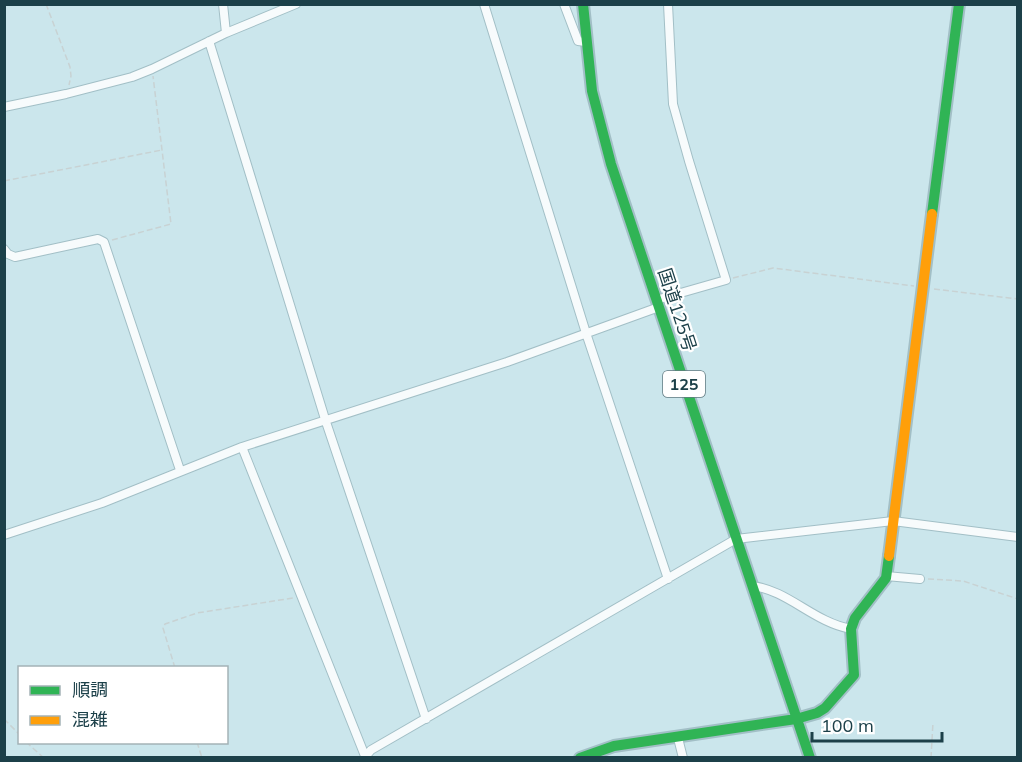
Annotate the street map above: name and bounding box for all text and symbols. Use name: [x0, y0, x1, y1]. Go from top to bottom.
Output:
street label: 国道125号: [653, 265, 702, 354]
road number: 125: [663, 371, 705, 397]
legend: [18, 666, 228, 744]
text: 順調: [72, 678, 108, 701]
scale bar: [812, 705, 942, 743]
text: 混雑: [72, 708, 108, 731]
text: 100 m: [821, 714, 874, 737]

